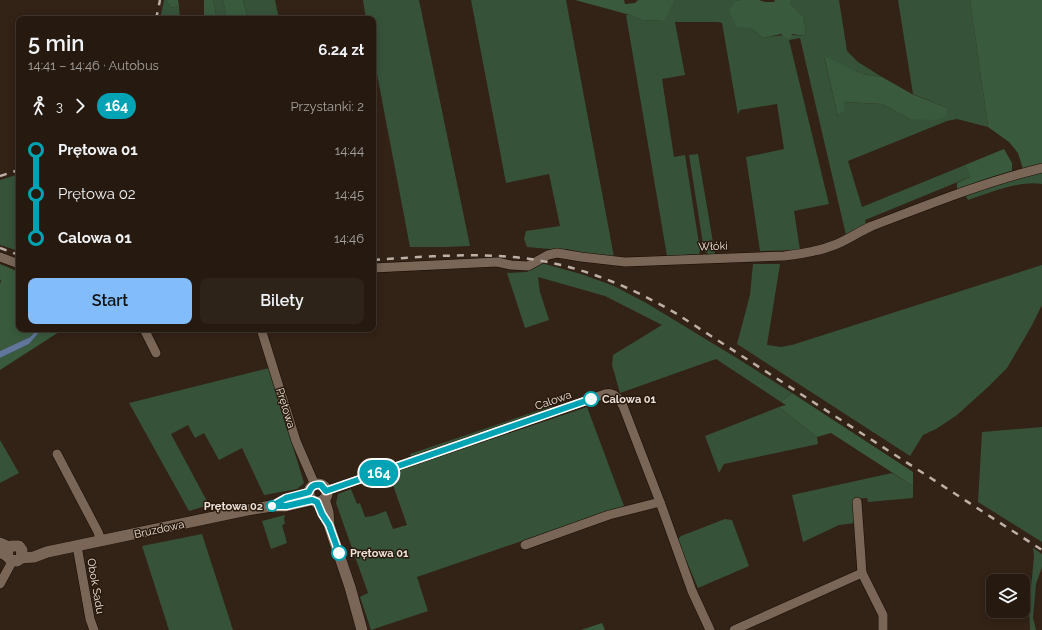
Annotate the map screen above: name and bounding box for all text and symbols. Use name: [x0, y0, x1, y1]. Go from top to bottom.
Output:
text: 5 min: [28, 30, 84, 56]
text: 6.24 zł: [318, 41, 364, 59]
text: 14:41 – 14:46 · Autobus: [28, 58, 159, 73]
icon: walk: [28, 95, 50, 117]
icon: forward: [69, 95, 91, 117]
text: 164: [105, 98, 128, 114]
text: 3: [56, 99, 63, 114]
text: Przystanki: 2: [291, 99, 364, 114]
text: Prętowa 01: [58, 141, 138, 159]
text: 14:44: [335, 143, 364, 158]
text: Prętowa 02: [58, 185, 136, 203]
text: 14:45: [335, 187, 364, 202]
text: Calowa 01: [58, 229, 132, 247]
text: 14:46: [334, 231, 364, 246]
street label: Włóki: [698, 239, 728, 254]
button: Start: [28, 278, 192, 324]
button: Bilety: [200, 278, 364, 324]
street label: Prętowa: [273, 386, 298, 430]
street label: Calowa: [533, 388, 573, 413]
marker: Calowa 01: [583, 391, 599, 407]
place label: Calowa 01: [602, 393, 657, 406]
line badge: 164: [356, 460, 402, 486]
text: 164: [367, 465, 391, 481]
place label: Prętowa 02: [204, 500, 263, 513]
marker: Prętowa 02: [266, 500, 278, 512]
street label: Bruzdowa: [133, 518, 185, 541]
marker: Prętowa 01: [331, 545, 347, 561]
place label: Prętowa 01: [350, 547, 409, 560]
street label: Obok Sadu: [84, 557, 107, 615]
map controls: [986, 574, 1030, 618]
button: layers: [986, 574, 1030, 618]

